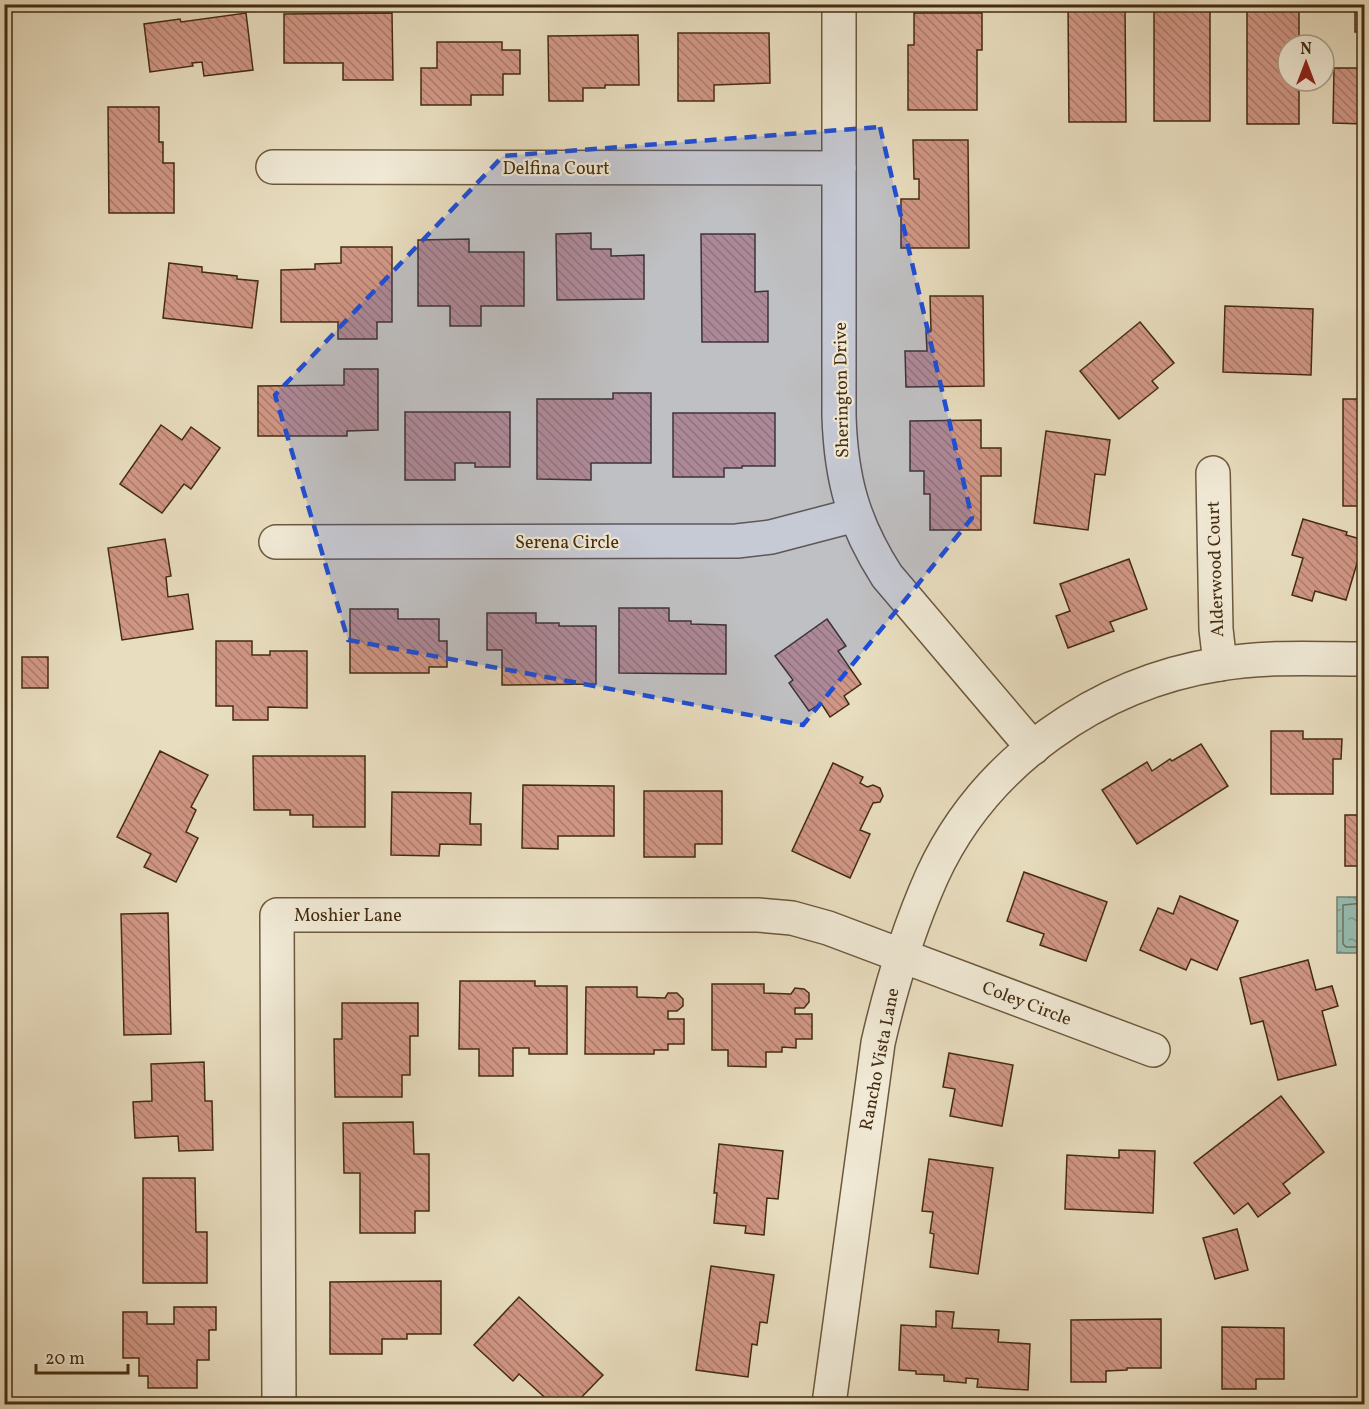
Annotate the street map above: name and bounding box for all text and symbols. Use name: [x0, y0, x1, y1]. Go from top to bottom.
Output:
north arrow: [1276, 33, 1336, 93]
text: N: [1300, 39, 1312, 61]
street label: Delfina Court: [503, 157, 610, 182]
street label: Sherington Drive: [829, 322, 856, 458]
street label: Alderwood Court: [1202, 500, 1231, 637]
street label: Serena Circle: [515, 531, 619, 556]
street label: Moshier Lane: [294, 904, 402, 929]
street label: Coley Circle: [978, 976, 1075, 1033]
street label: Rancho Vista Lane: [854, 986, 907, 1133]
scale bar: [36, 1337, 128, 1375]
text: 20 m: [45, 1347, 85, 1372]

